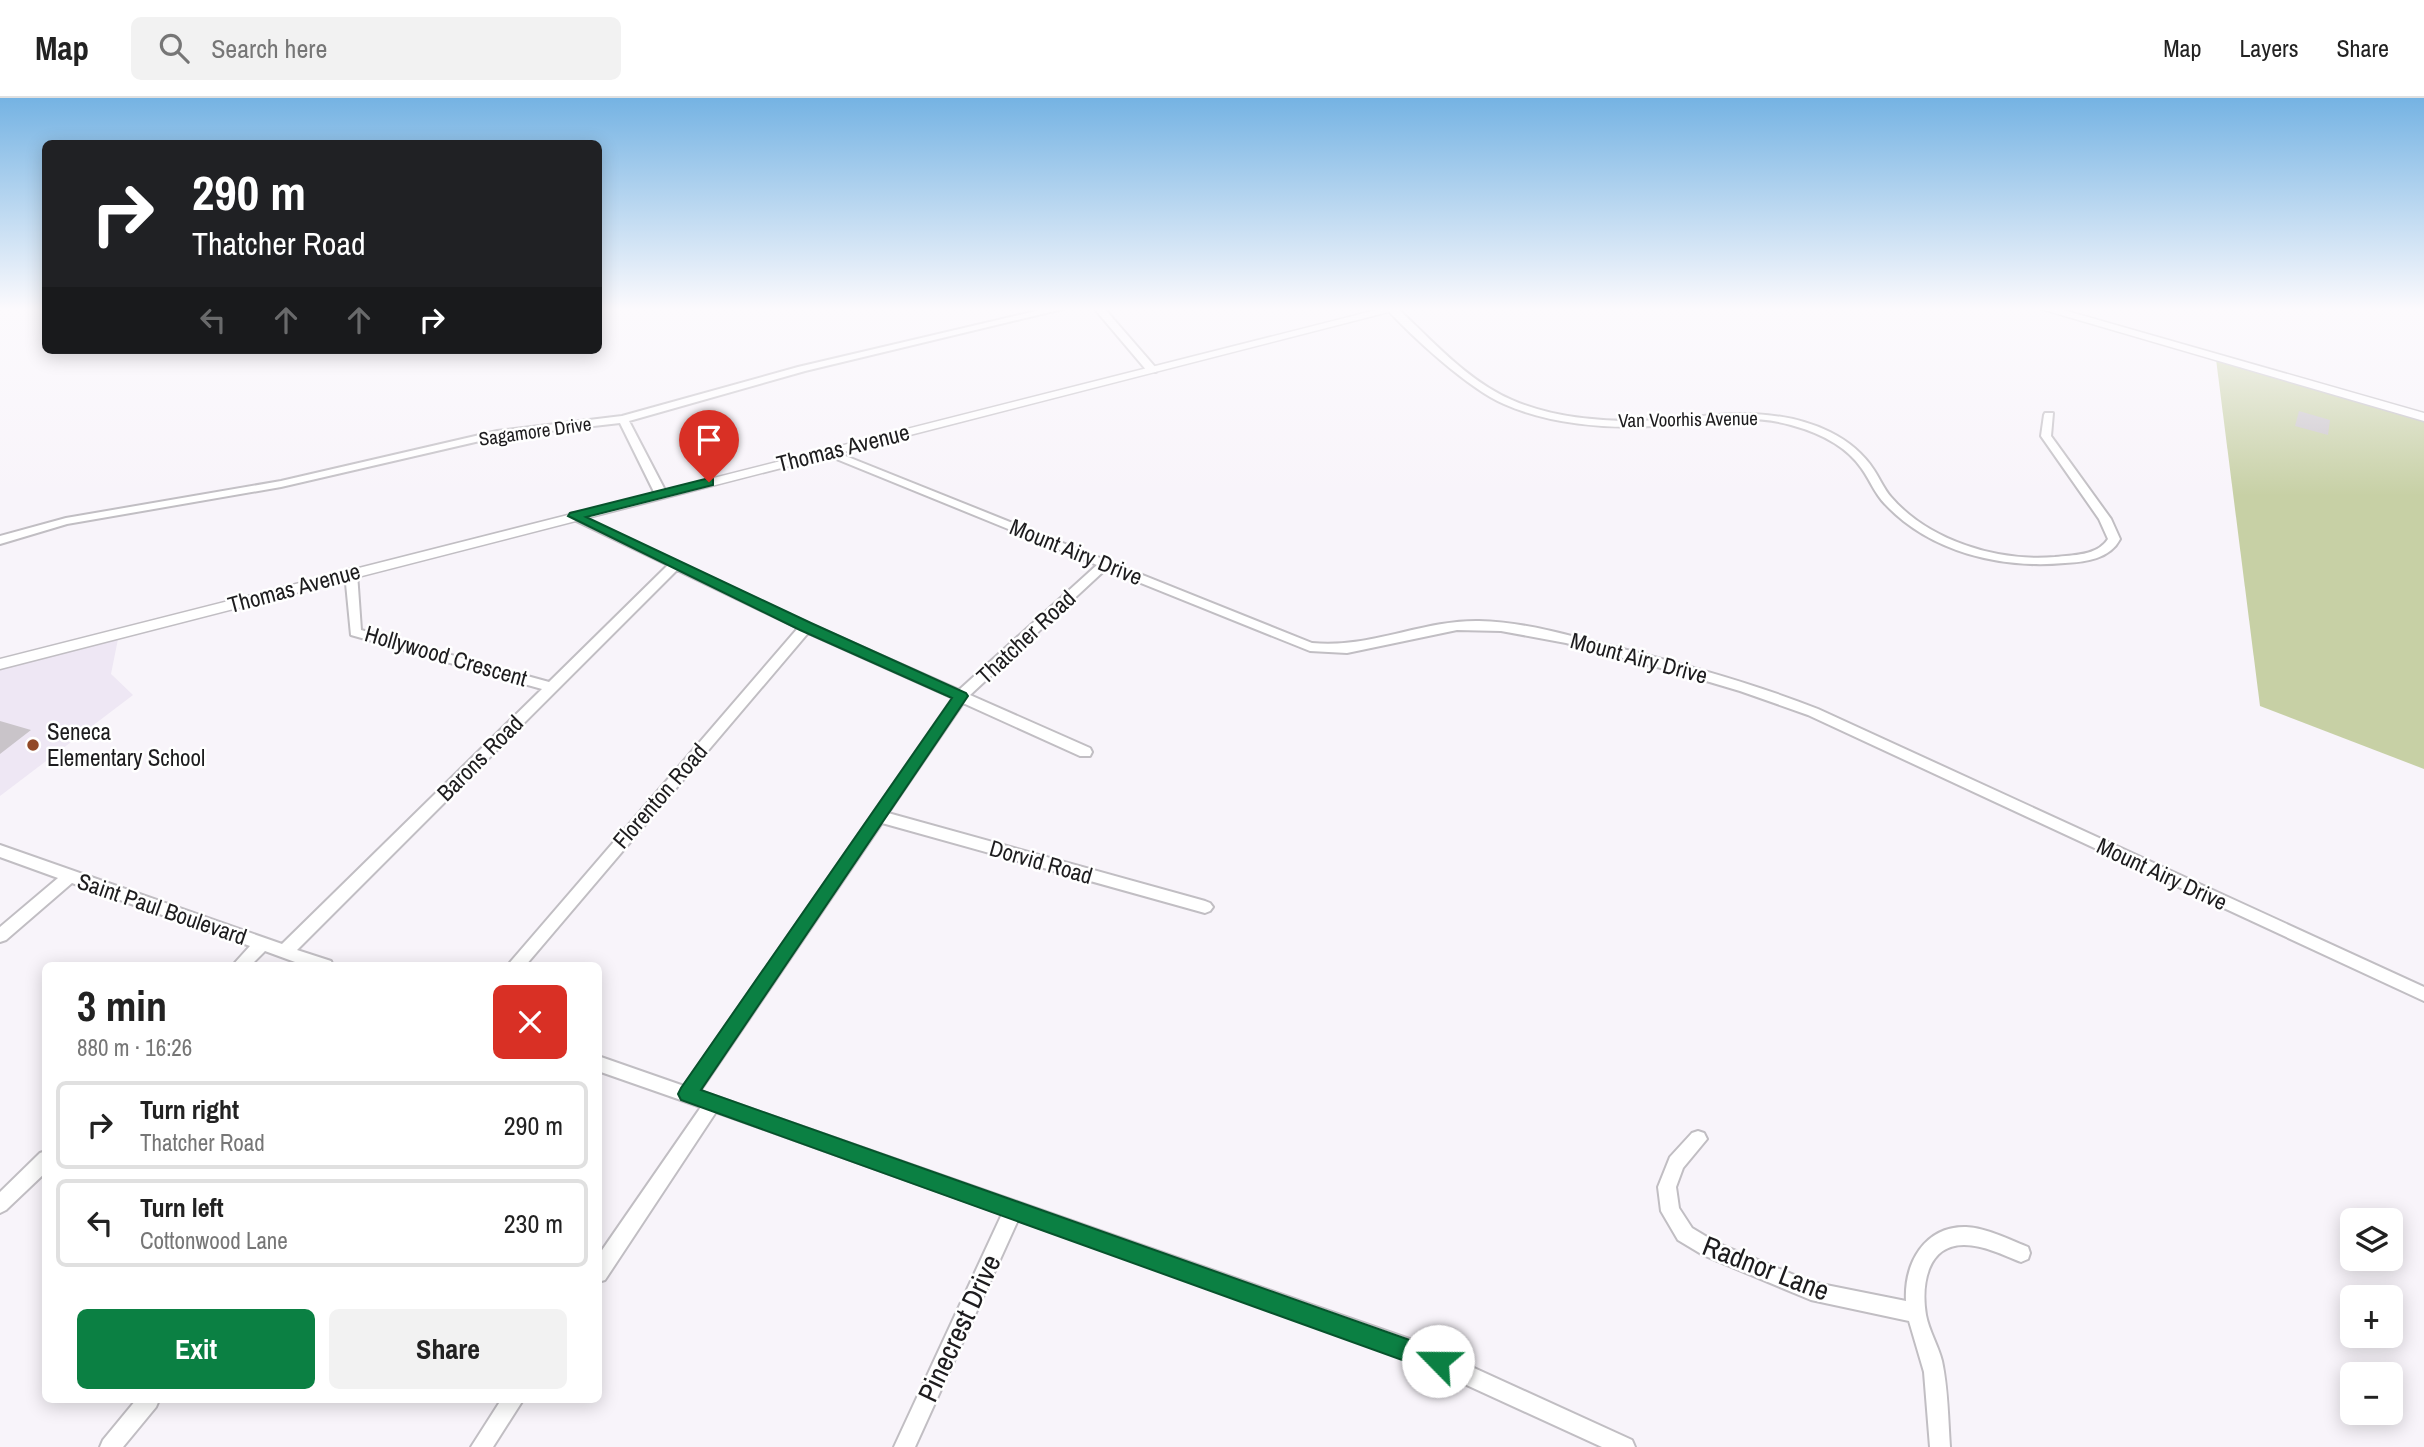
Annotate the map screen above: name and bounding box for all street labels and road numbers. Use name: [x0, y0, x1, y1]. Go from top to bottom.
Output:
street label: Van Voorhis Avenue: [1618, 405, 1758, 433]
street label: Sagamore Drive: [477, 410, 593, 452]
street label: Thomas Avenue: [773, 416, 913, 479]
street label: Mount Airy Drive: [1005, 511, 1147, 592]
street label: Thomas Avenue: [224, 555, 364, 620]
street label: Thatcher Road: [969, 583, 1082, 691]
street label: Hollywood Crescent: [361, 618, 531, 694]
street label: Mount Airy Drive: [1567, 624, 1711, 691]
street label: Barons Road: [430, 708, 530, 808]
street label: Florenton Road: [605, 736, 714, 855]
street label: Mount Airy Drive: [2092, 830, 2232, 917]
street label: Dorvid Road: [986, 832, 1096, 891]
street label: Saint Paul Boulevard: [73, 865, 251, 952]
street label: Radnor Lane: [1697, 1226, 1835, 1310]
street label: Pinecrest Drive: [908, 1248, 1010, 1408]

